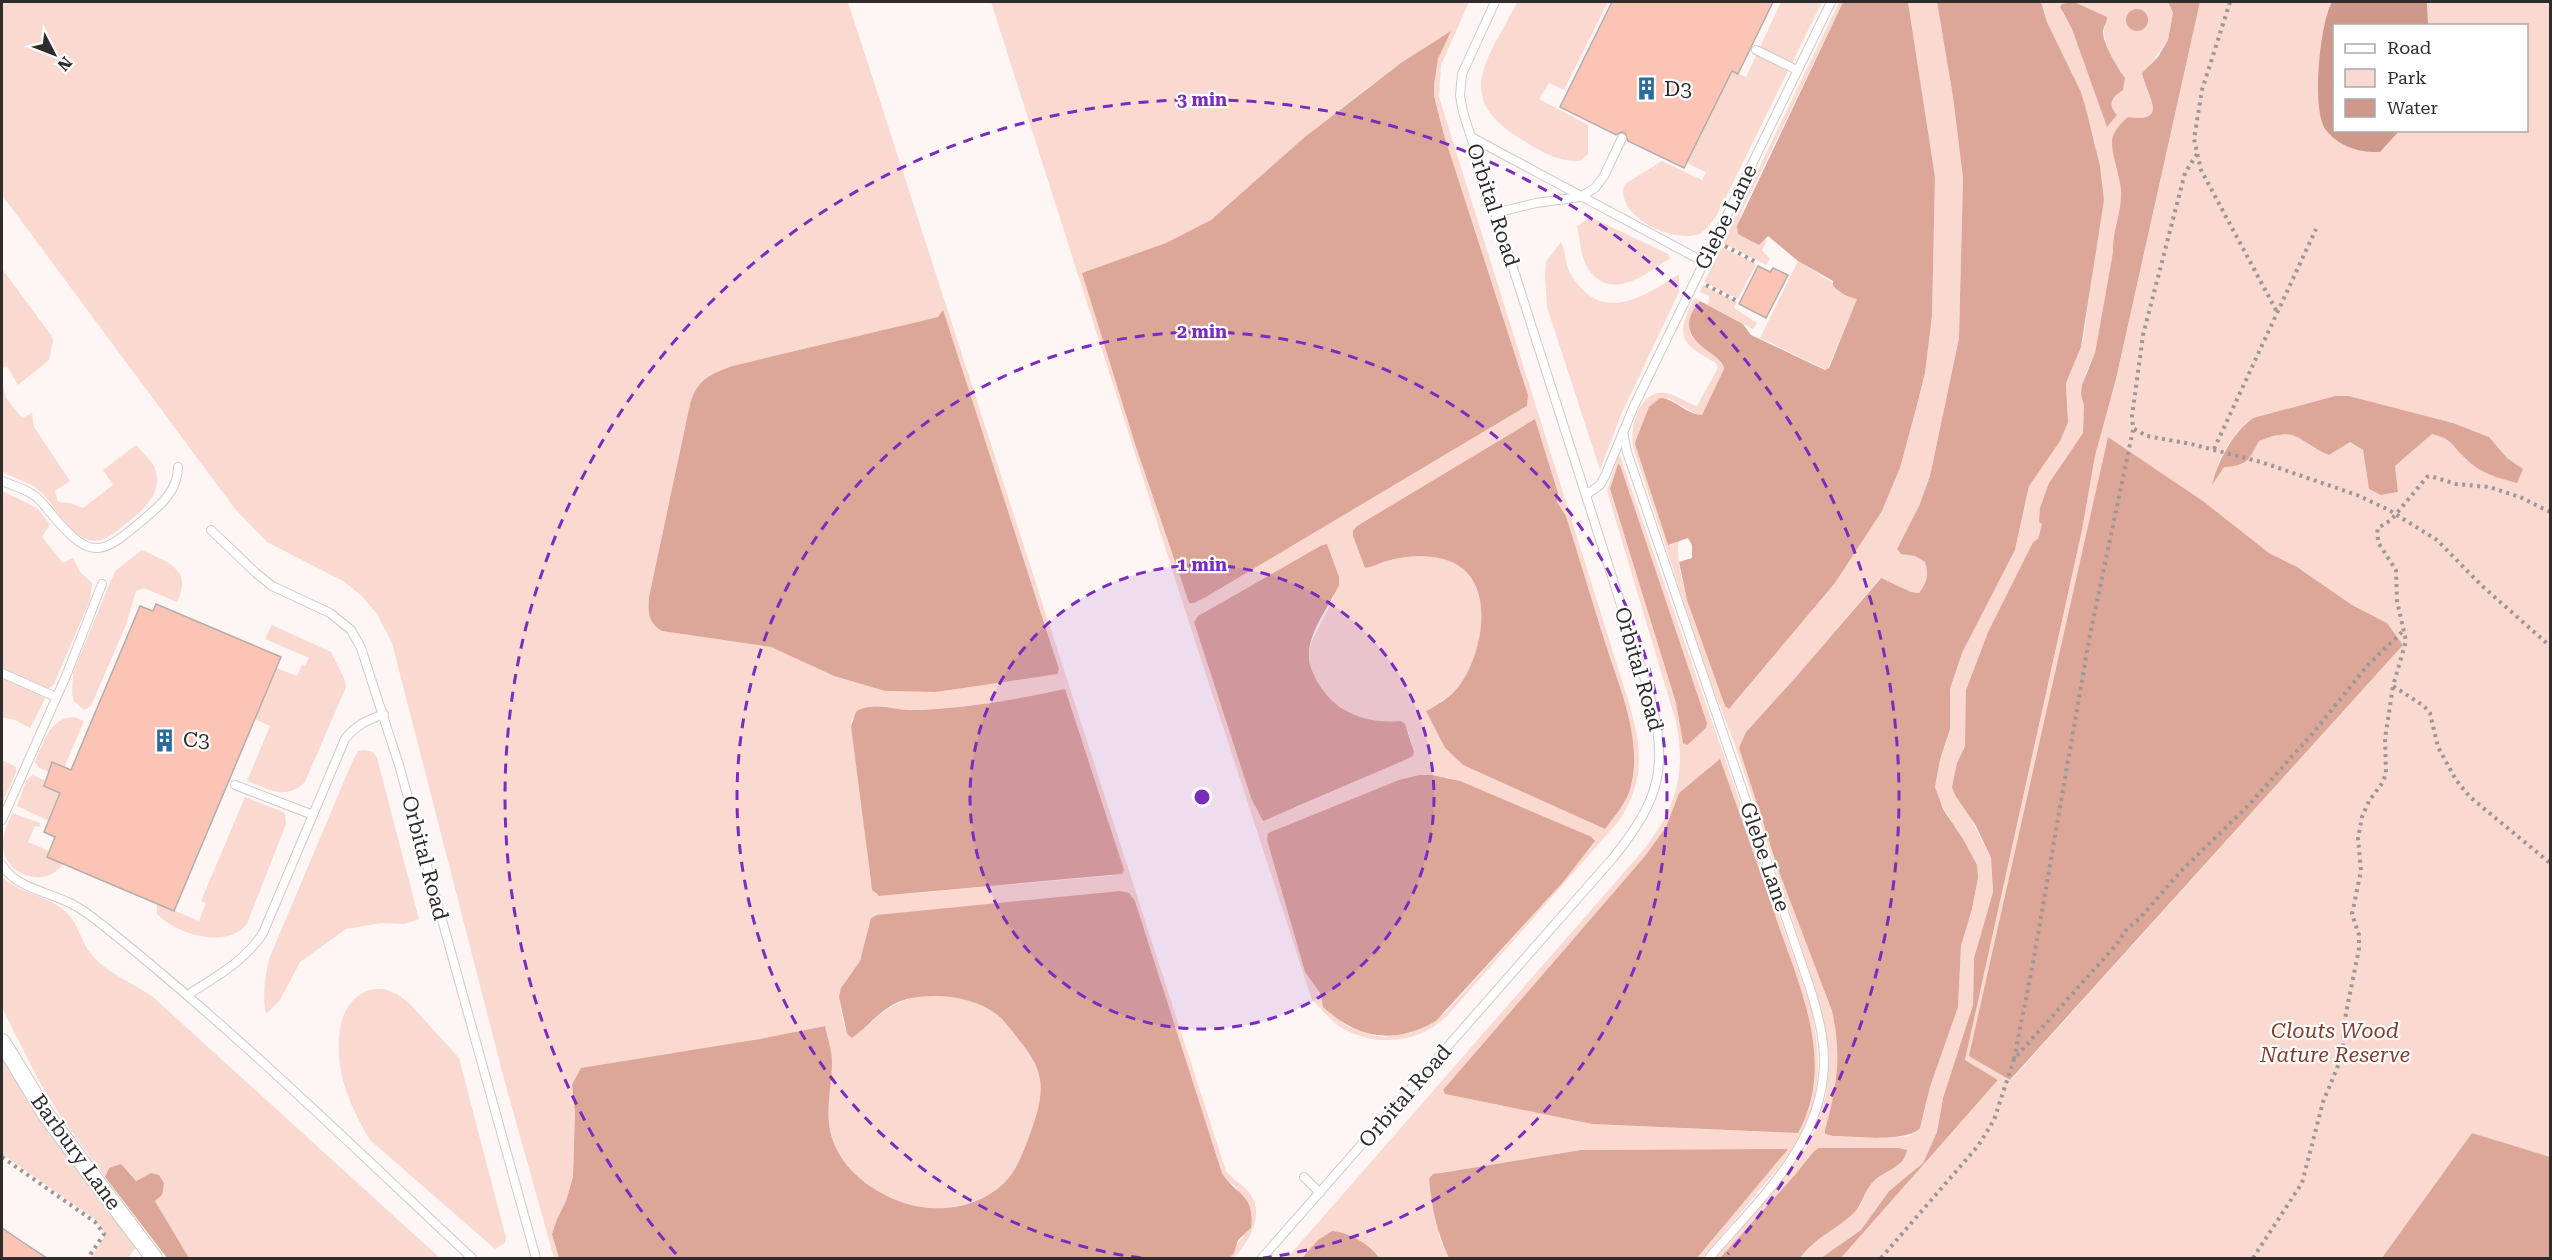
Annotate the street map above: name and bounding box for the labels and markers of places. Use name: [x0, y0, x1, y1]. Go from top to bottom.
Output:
building icon: D3: [1633, 76, 1659, 102]
place label: D3: [1664, 77, 1692, 101]
building icon: C3: [152, 727, 178, 753]
place label: C3: [183, 728, 210, 752]
centre of rings: [1192, 787, 1212, 807]

